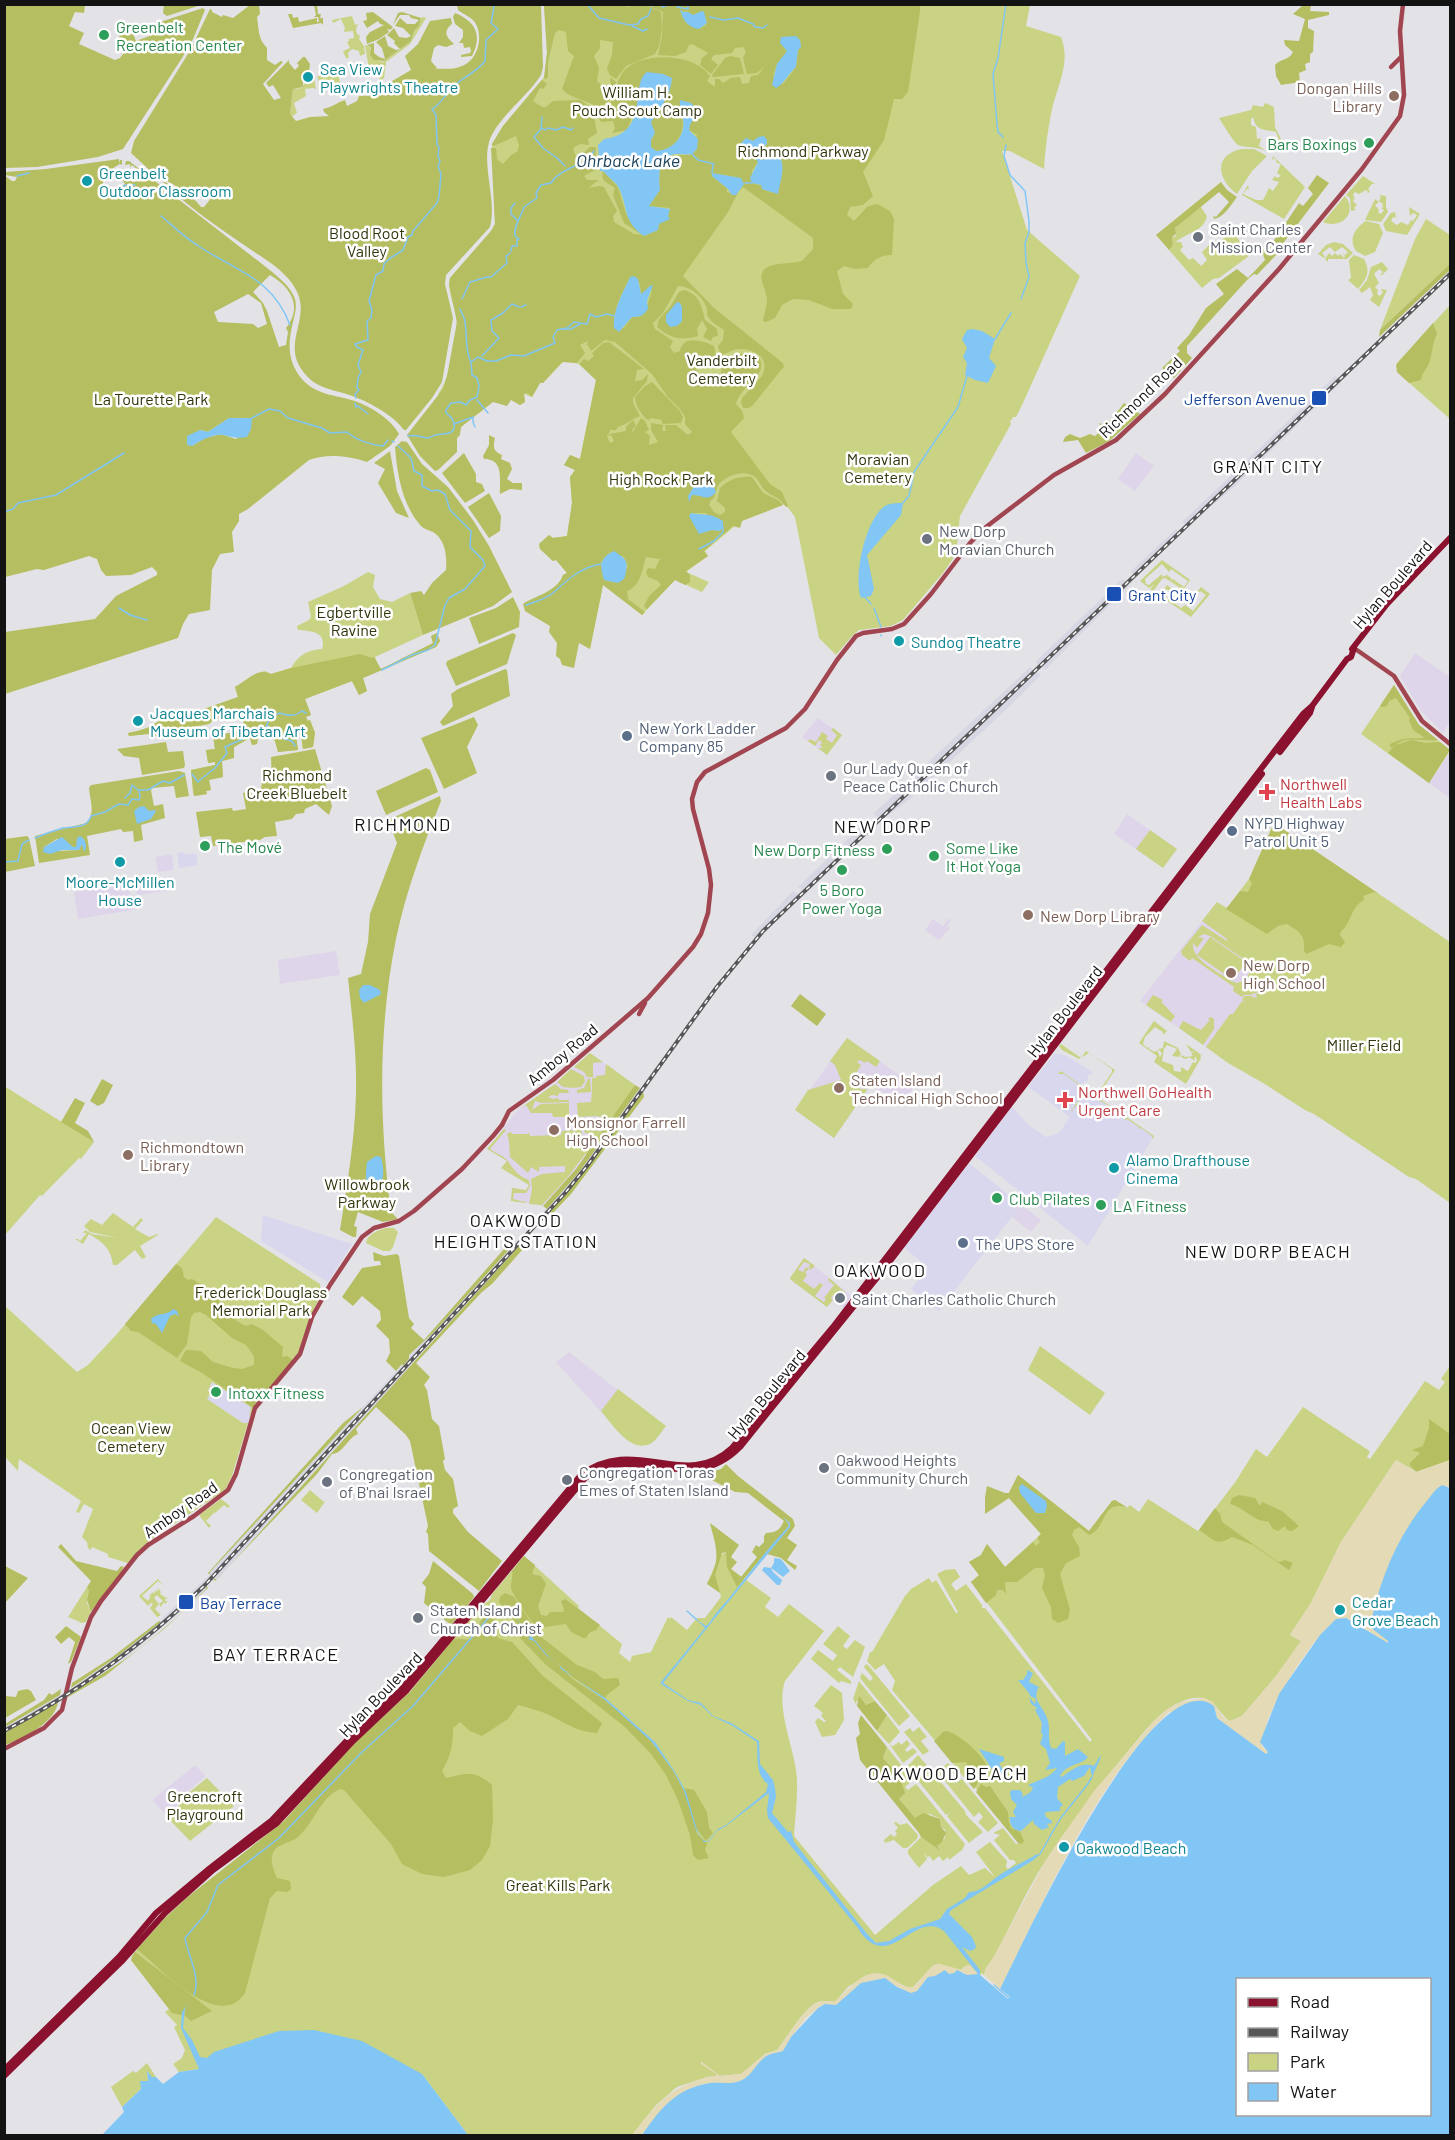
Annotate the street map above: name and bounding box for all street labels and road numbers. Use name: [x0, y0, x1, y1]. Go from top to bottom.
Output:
street label: Richmond Road: [1094, 352, 1186, 442]
street label: Hylan Boulevard: [1348, 536, 1436, 632]
street label: Hylan Boulevard: [1022, 961, 1106, 1061]
street label: Amboy Road: [523, 1019, 601, 1089]
street label: Hylan Boulevard: [723, 1345, 809, 1443]
street label: Amboy Road: [139, 1477, 221, 1541]
street label: Hylan Boulevard: [335, 1647, 425, 1741]

